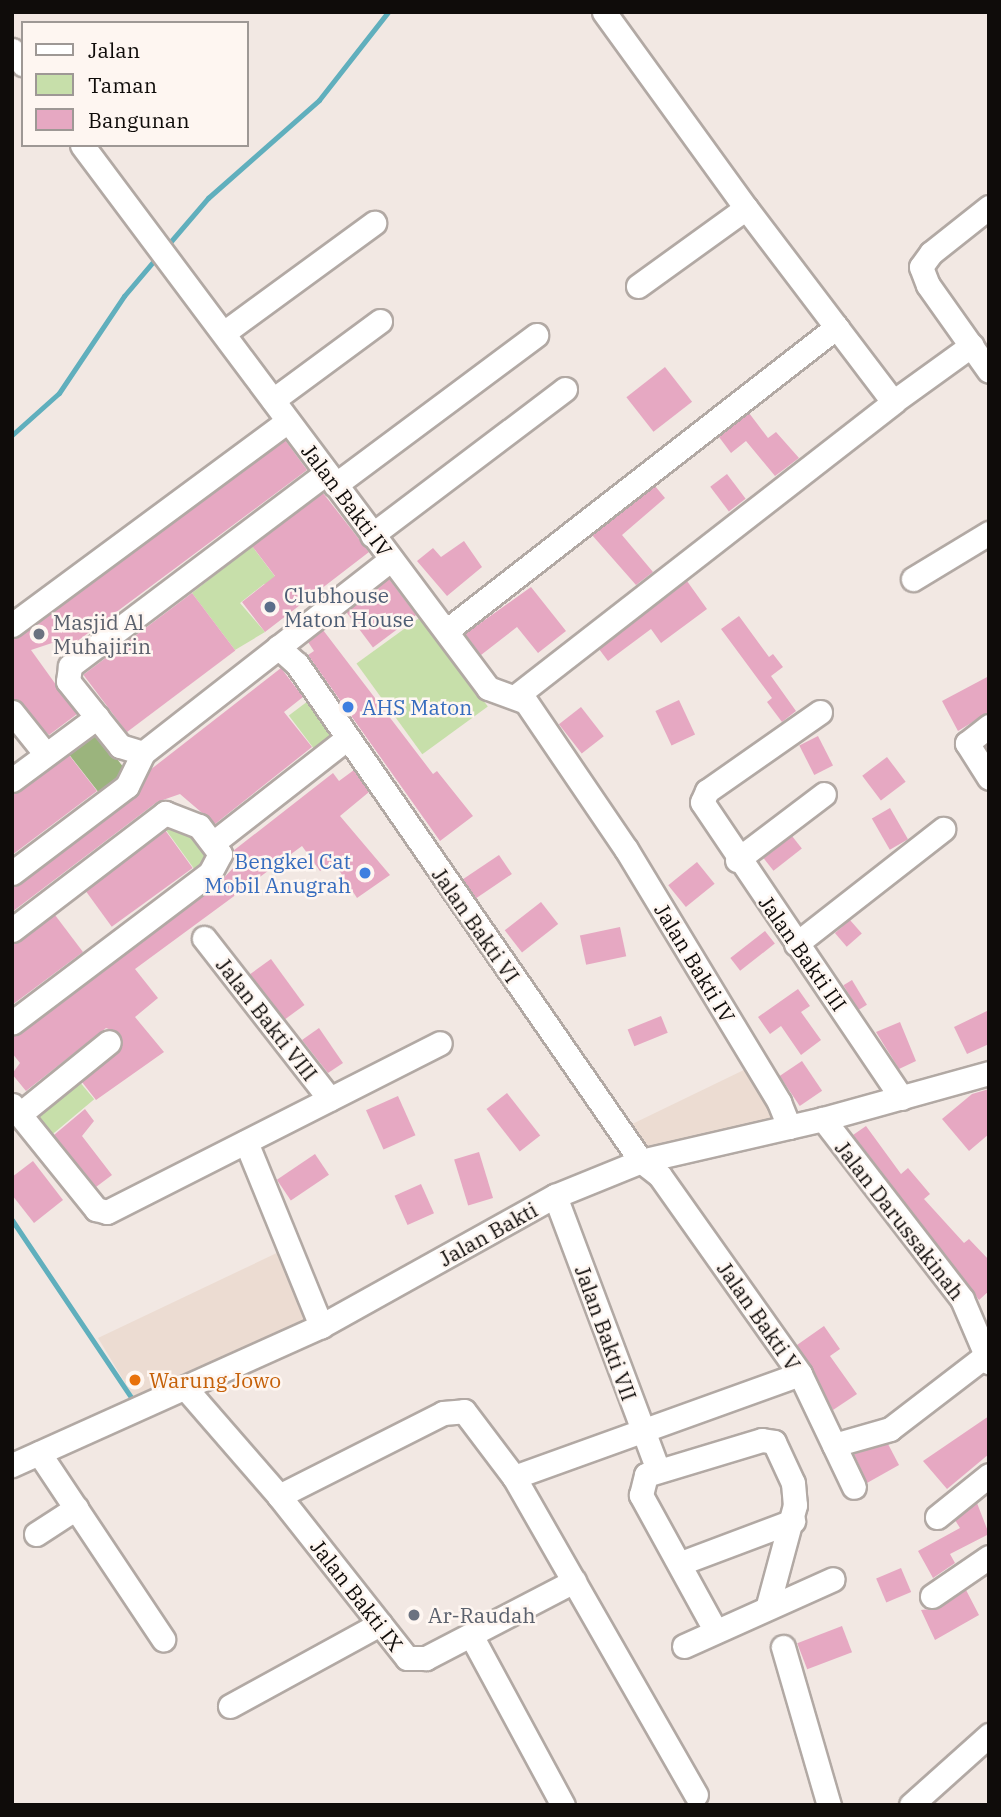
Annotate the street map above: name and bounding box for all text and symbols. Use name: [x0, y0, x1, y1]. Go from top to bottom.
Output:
legend: [21, 21, 248, 147]
text: Jalan: [88, 36, 140, 64]
text: Taman: [88, 71, 157, 99]
text: Bangunan: [88, 106, 190, 134]
street label: Jalan Bakti IV: [296, 439, 398, 561]
place label: Clubhouse Maton House: [284, 582, 414, 632]
marker: Clubhouse Maton House: [262, 599, 278, 615]
place label: Masjid Al Muhajirin: [53, 609, 151, 659]
marker: Masjid Al Muhajirin: [31, 626, 47, 642]
place label: AHS Maton: [362, 694, 472, 720]
marker: AHS Maton: [340, 699, 356, 715]
place label: Bengkel Cat Mobil Anugrah: [204, 848, 351, 898]
street label: Jalan Bakti VI: [427, 863, 525, 987]
marker: Bengkel Cat Mobil Anugrah: [357, 865, 373, 881]
street label: Jalan Bakti III: [754, 890, 852, 1016]
street label: Jalan Bakti IV: [650, 899, 740, 1027]
street label: Jalan Bakti VIII: [211, 952, 323, 1086]
street label: Jalan Darussakinah: [830, 1136, 970, 1304]
street label: Jalan Bakti: [434, 1197, 542, 1271]
street label: Jalan Bakti V: [712, 1257, 806, 1375]
street label: Jalan Bakti VII: [570, 1262, 642, 1404]
place label: Warung Jowo: [149, 1367, 281, 1393]
marker: Warung Jowo: [127, 1372, 143, 1388]
street label: Jalan Bakti IX: [306, 1534, 408, 1656]
place label: Ar-Raudah: [428, 1602, 536, 1628]
marker: Ar-Raudah: [406, 1607, 422, 1623]

